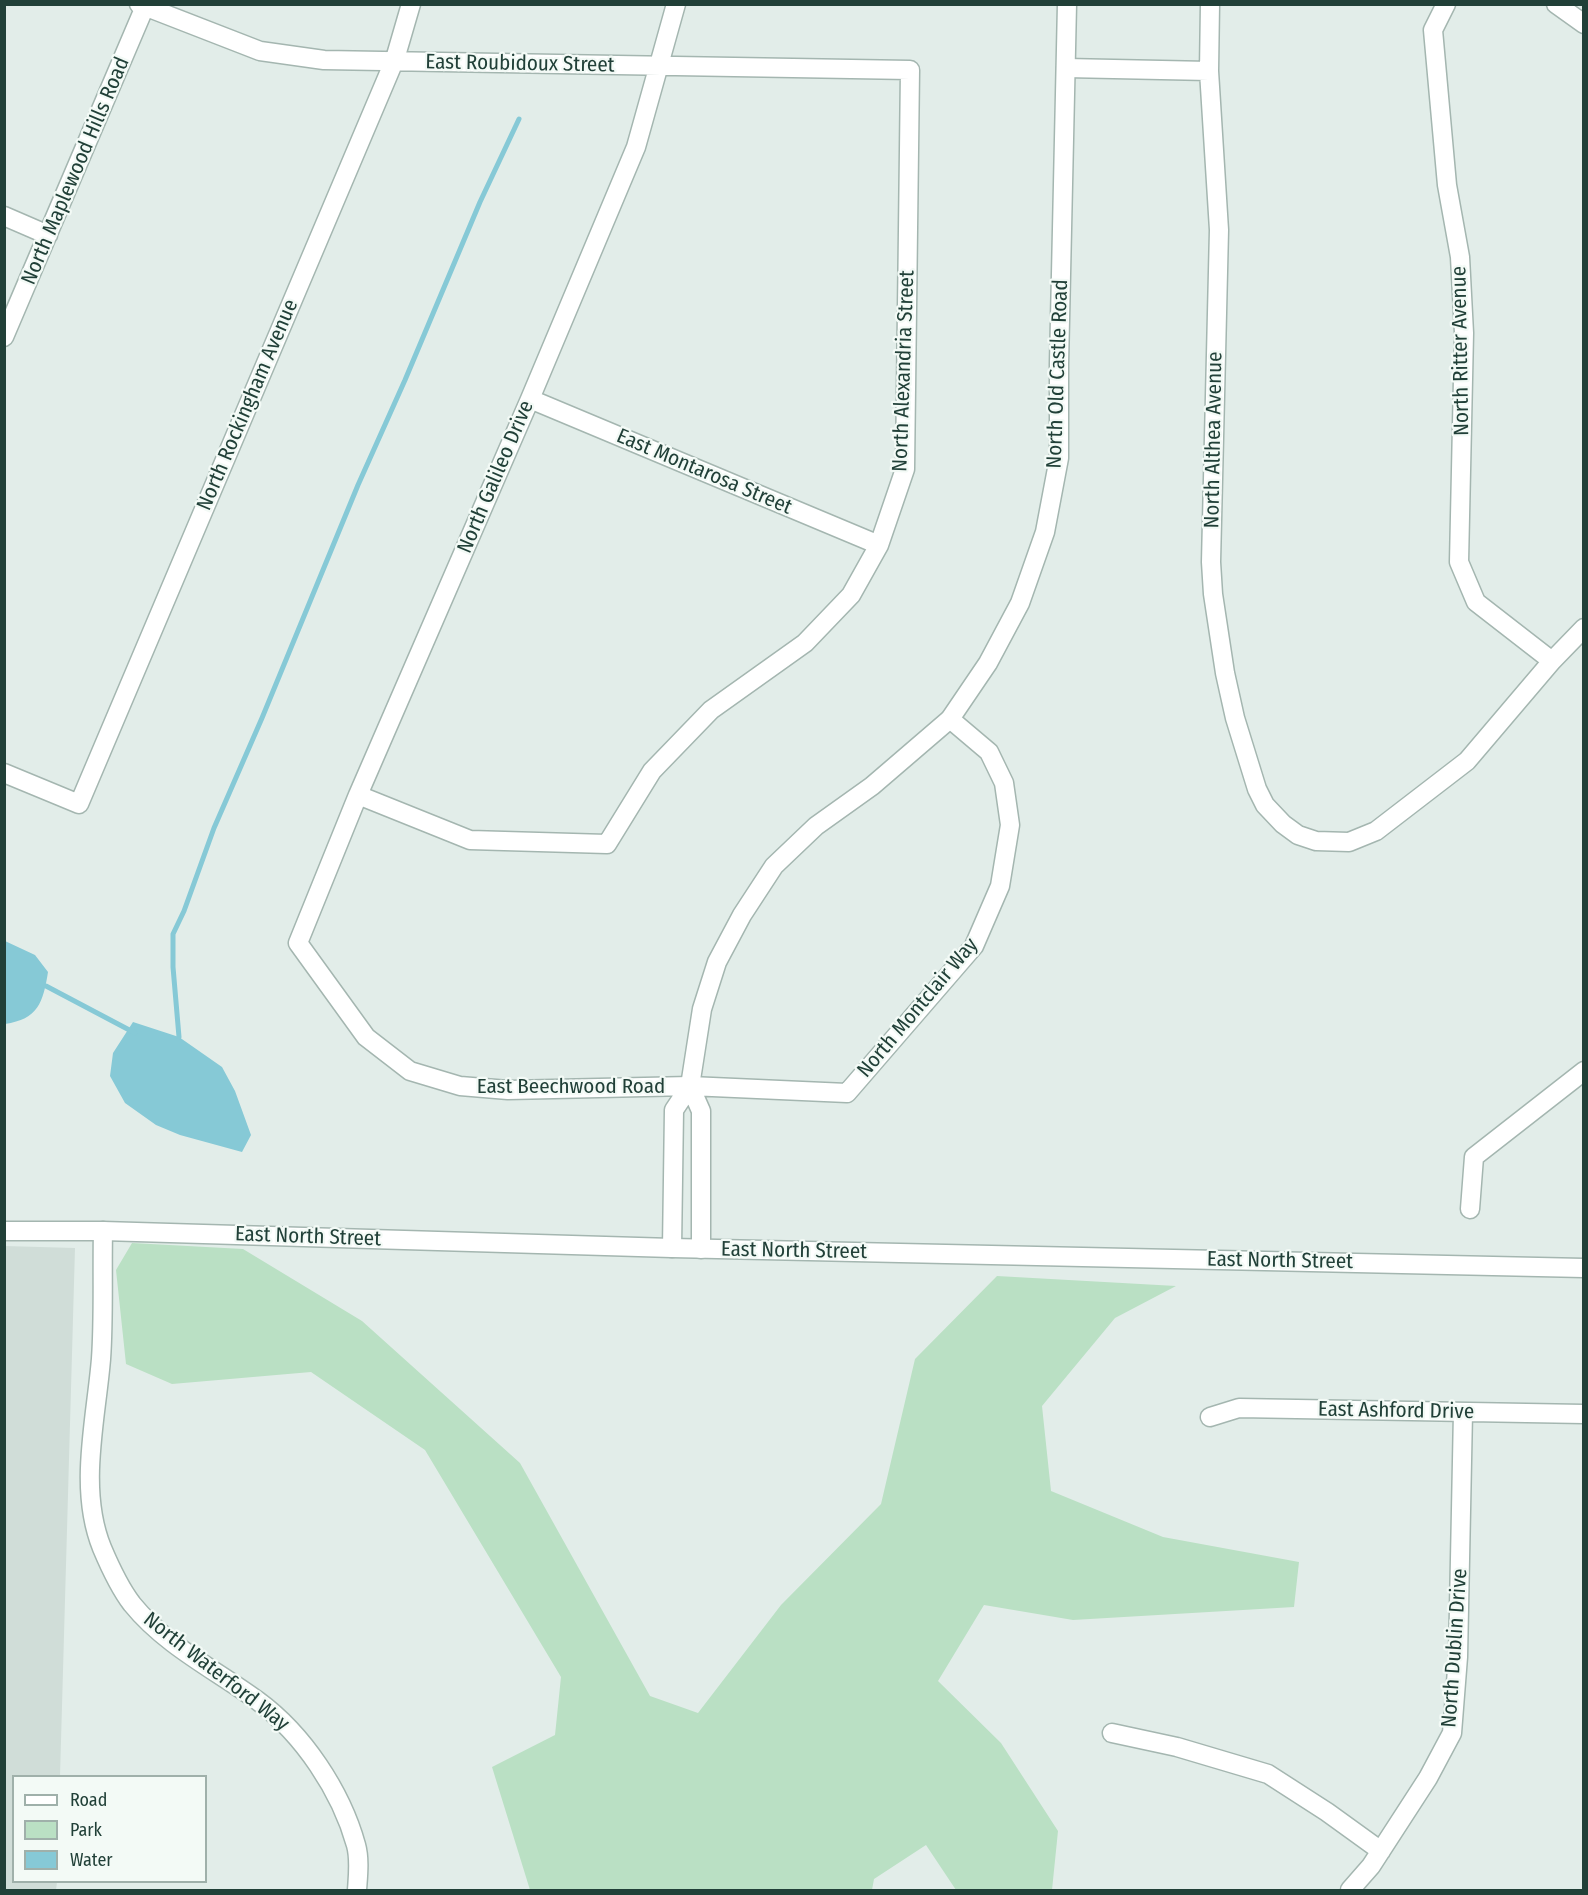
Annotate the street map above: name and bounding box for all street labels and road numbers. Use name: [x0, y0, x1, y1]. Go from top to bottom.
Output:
street label: East Roubidoux Street: [425, 50, 615, 78]
street label: North Maplewood Hills Road: [17, 53, 135, 289]
street label: North Ritter Avenue: [1447, 266, 1475, 436]
street label: North Alexandria Street: [888, 270, 920, 472]
street label: North Old Castle Road: [1042, 279, 1074, 469]
street label: North Rockingham Avenue: [192, 296, 304, 514]
street label: North Althea Avenue: [1200, 351, 1228, 529]
street label: North Galileo Drive: [453, 397, 539, 557]
street label: East Montarosa Street: [613, 424, 795, 520]
street label: North Montclair Way: [852, 933, 984, 1083]
street label: East Beechwood Road: [477, 1074, 665, 1100]
street label: East North Street: [235, 1222, 381, 1252]
street label: East North Street: [721, 1237, 867, 1265]
street label: East North Street: [1207, 1247, 1353, 1275]
street label: East Ashford Drive: [1318, 1397, 1474, 1425]
street label: North Dublin Drive: [1437, 1567, 1473, 1729]
street label: North Waterford Way: [138, 1607, 294, 1737]

